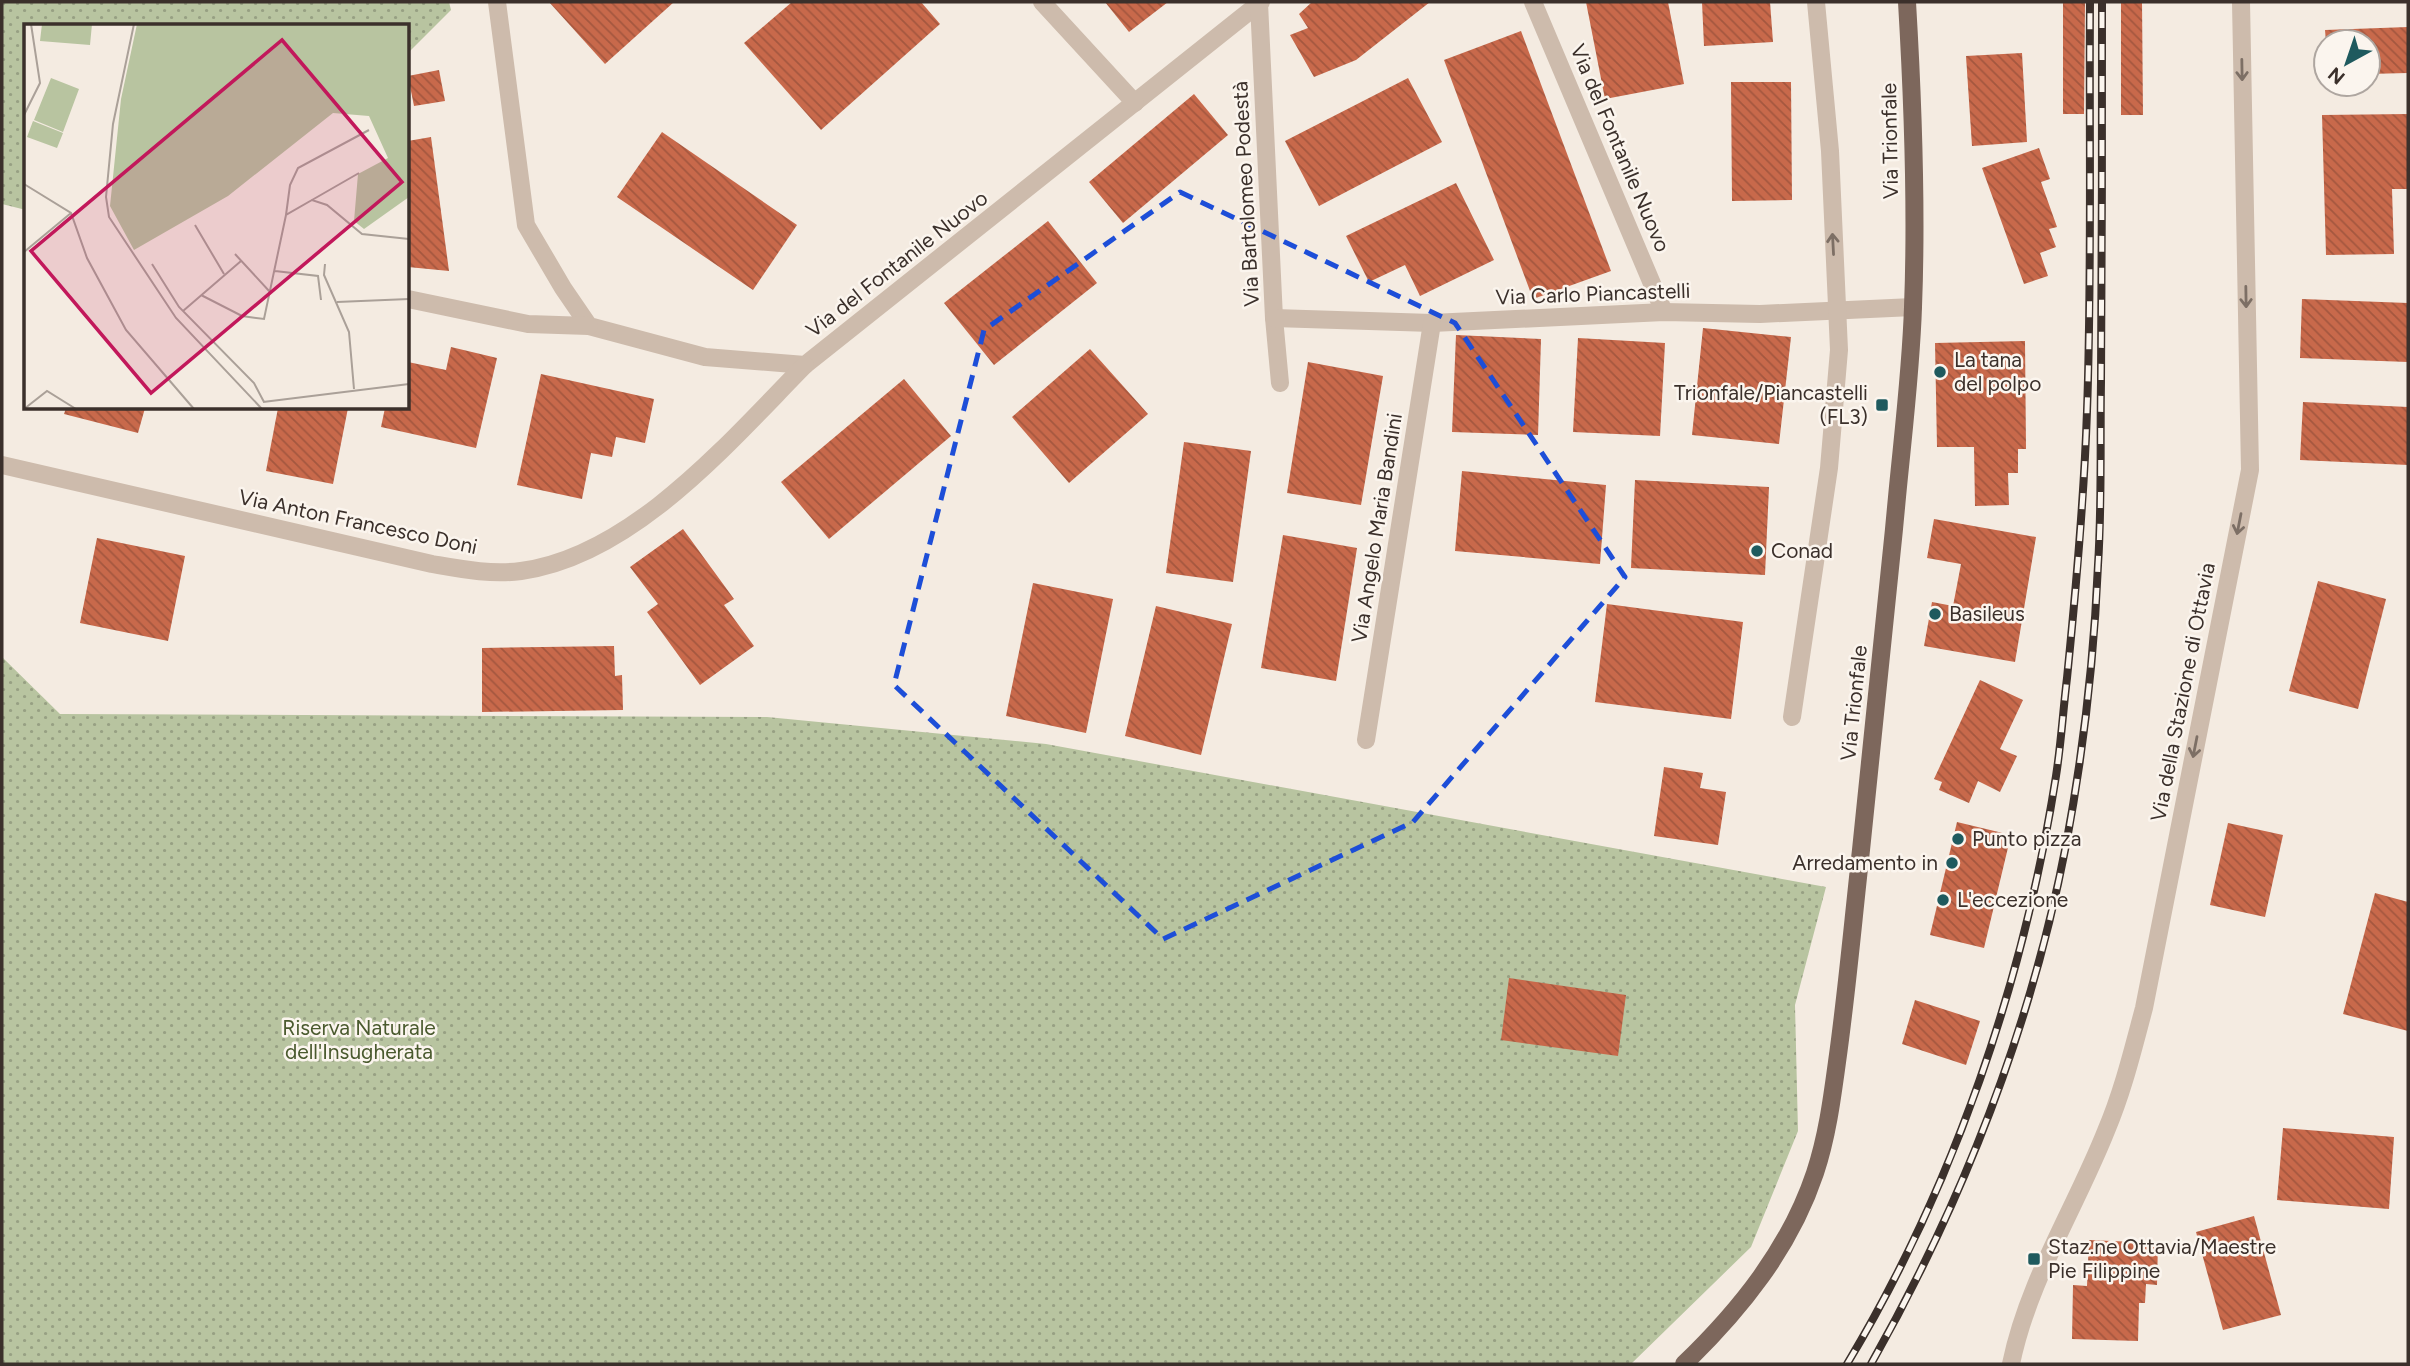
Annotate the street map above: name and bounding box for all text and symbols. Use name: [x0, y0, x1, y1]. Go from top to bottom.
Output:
inset map: [24, 24, 410, 410]
north arrow: [2312, 28, 2382, 98]
street label: Via del Fontanile Nuovo: [1565, 40, 1676, 255]
one-way arrow: [2235, 58, 2249, 81]
text: N: [2323, 62, 2349, 89]
street label: Via Bartolomeo Podestà: [1227, 81, 1264, 307]
street label: Via Trionfale: [1876, 83, 1903, 199]
street label: Via del Fontanile Nuovo: [801, 185, 992, 342]
one-way arrow: [1827, 233, 1840, 256]
street label: Via Carlo Piancastelli: [1495, 278, 1691, 309]
one-way arrow: [2240, 286, 2253, 309]
place label: La tana del polpo: [1954, 347, 2041, 396]
marker: La tana del polpo: [1932, 364, 1948, 380]
place label: Trionfale/Piancastelli (FL3): [1674, 380, 1868, 429]
marker: Trionfale/Piancastelli (FL3): [1874, 397, 1890, 413]
street label: Via Angelo Maria Bandini: [1346, 411, 1407, 645]
street label: Via Anton Francesco Doni: [236, 484, 480, 559]
one-way arrow: [2232, 512, 2246, 535]
place label: Conad: [1771, 538, 1833, 563]
marker: Conad: [1749, 543, 1765, 559]
street label: Via della Stazione di Ottavia: [2145, 560, 2220, 823]
place label: Basileus: [1949, 601, 2025, 626]
marker: Basileus: [1927, 606, 1943, 622]
street label: Via Trionfale: [1835, 644, 1872, 762]
one-way arrow: [2188, 735, 2201, 758]
place label: Punto pizza: [1972, 826, 2081, 851]
marker: Punto pizza: [1950, 831, 1966, 847]
place label: Arredamento in: [1792, 850, 1938, 875]
marker: Arredamento in: [1944, 855, 1960, 871]
place label: L'eccezione: [1957, 887, 2068, 912]
marker: L'eccezione: [1935, 892, 1951, 908]
park label: Riserva Naturale dell'Insugherata: [282, 1015, 436, 1064]
place label: Staz.ne Ottavia/Maestre Pie Filippine: [2048, 1234, 2276, 1283]
marker: Staz.ne Ottavia/Maestre Pie Filippine: [2026, 1251, 2042, 1267]

